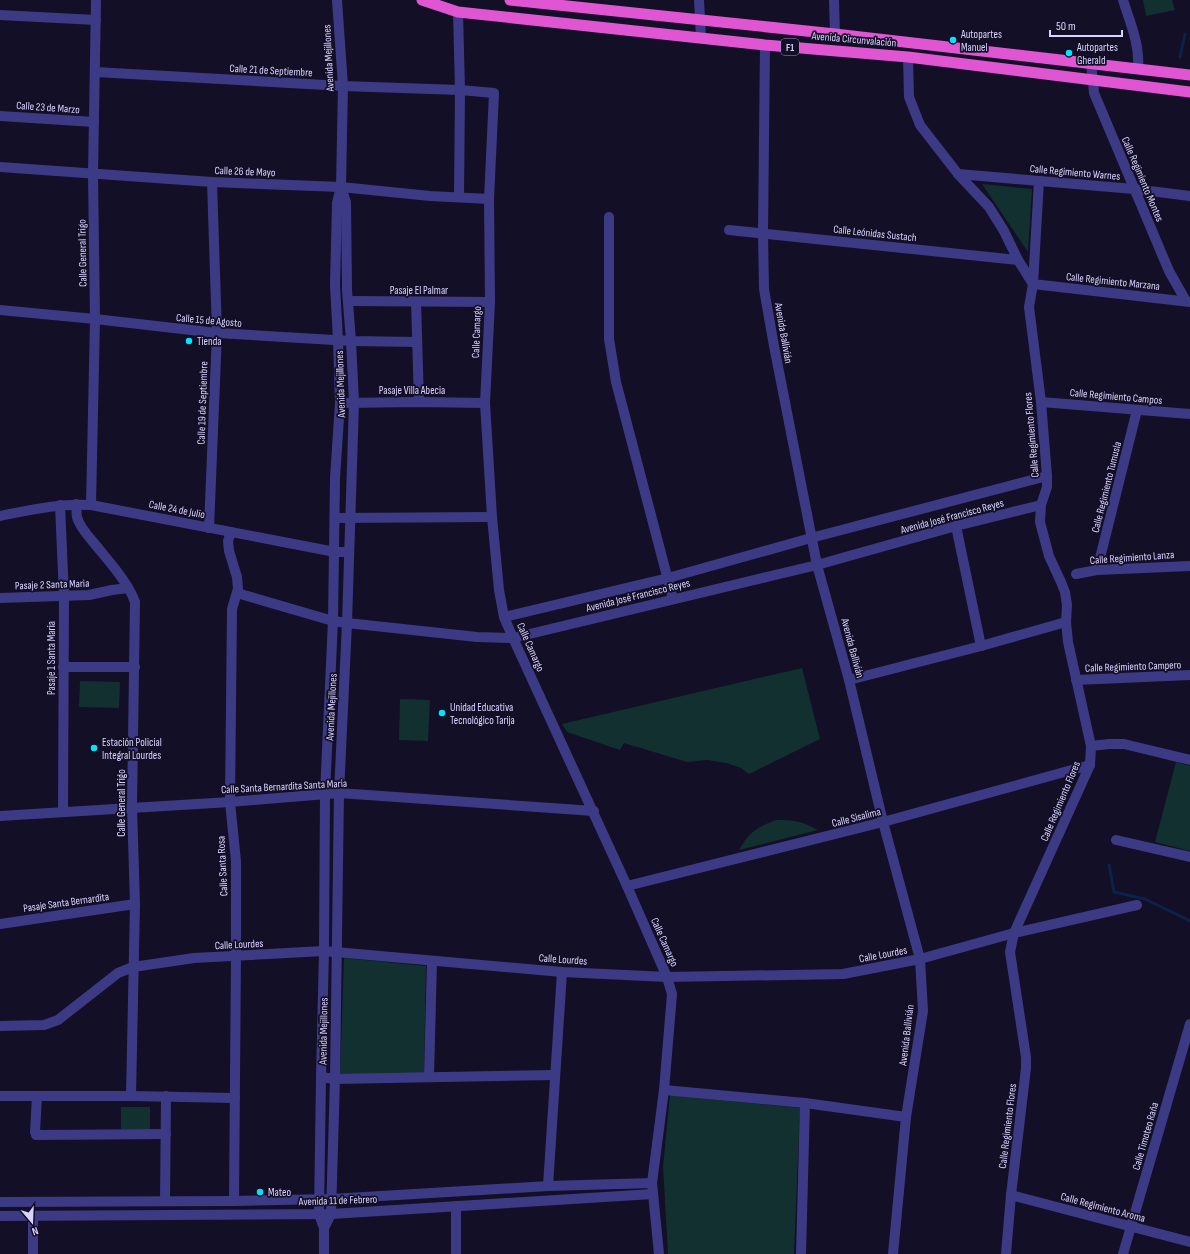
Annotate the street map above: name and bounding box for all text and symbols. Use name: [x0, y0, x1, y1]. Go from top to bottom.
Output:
scale bar: [1050, 12, 1122, 38]
text: 50 m: [1056, 19, 1076, 34]
street label: Avenida Mejillones: [320, 24, 337, 93]
place label: Autopartes Manuel: [960, 28, 1002, 54]
street label: Avenida Circunvalación: [810, 29, 897, 50]
marker: Autopartes Manuel: [948, 35, 958, 45]
road number: F1: [781, 39, 799, 55]
place label: Autopartes Gherald: [1076, 41, 1118, 67]
marker: Autopartes Gherald: [1064, 48, 1074, 58]
street label: Calle 21 de Septiembre: [229, 62, 313, 79]
street label: Calle 23 de Marzo: [16, 99, 81, 116]
street label: Calle Regimiento Montes: [1119, 135, 1166, 224]
street label: Calle Regimiento Warnes: [1029, 162, 1121, 183]
street label: Calle 26 de Mayo: [214, 164, 276, 179]
street label: Calle General Trigo: [75, 219, 90, 287]
street label: Calle Leónidas Sustach: [833, 223, 918, 244]
street label: Calle Regimiento Marzana: [1065, 270, 1161, 293]
street label: Pasaje El Palmar: [390, 284, 448, 297]
street label: Avenida Ballivián: [772, 301, 795, 365]
street label: Calle Camargo: [469, 305, 484, 358]
street label: Calle 15 de Agosto: [176, 311, 243, 330]
place label: Tienda: [197, 335, 221, 348]
marker: Tienda: [184, 336, 194, 346]
street label: Avenida Mejillones: [333, 350, 348, 419]
street label: Calle 19 de Septiembre: [195, 361, 210, 445]
street label: Pasaje Villa Abecia: [379, 384, 445, 397]
street label: Calle Regimiento Campos: [1069, 386, 1163, 407]
street label: Calle Regimiento Flores: [1021, 392, 1042, 478]
street label: Calle Regimiento Tumusla: [1089, 440, 1124, 534]
street label: Avenida José Francisco Reyes: [898, 496, 1005, 537]
street label: Calle 24 de Julio: [148, 498, 207, 521]
street label: Calle Regimiento Lanza: [1089, 548, 1175, 567]
street label: Avenida José Francisco Reyes: [584, 576, 691, 615]
street label: Pasaje 2 Santa Maria: [15, 577, 89, 592]
street label: Avenida Ballivián: [838, 616, 867, 680]
street label: Pasaje 1 Santa Maria: [45, 621, 58, 695]
street label: Calle Camargo: [514, 621, 547, 674]
street label: Calle Regimiento Campero: [1085, 658, 1182, 675]
street label: Avenida Mejillones: [323, 673, 340, 742]
place label: Unidad Educativa Tecnológico Tarija: [450, 701, 515, 727]
marker: Unidad Educativa Tecnológico Tarija: [437, 708, 447, 718]
place label: Estación Policial Integral Lourdes: [102, 736, 162, 762]
marker: Estación Policial Integral Lourdes: [89, 743, 99, 753]
street label: Calle Regimiento Flores: [1038, 759, 1083, 843]
street label: Calle General Trigo: [115, 769, 128, 837]
street label: Calle Santa Bernardita Santa Maria: [221, 777, 347, 796]
street label: Calle Sisalima: [830, 805, 882, 830]
street label: Calle Santa Rosa: [214, 836, 231, 896]
street label: Pasaje Santa Bernardita: [22, 890, 110, 915]
street label: Calle Camargo: [648, 916, 681, 969]
street label: Calle Lourdes: [214, 937, 264, 952]
street label: Calle Lourdes: [858, 943, 908, 966]
street label: Calle Lourdes: [538, 951, 588, 968]
street label: Avenida Mejillones: [316, 997, 331, 1066]
street label: Avenida Ballivián: [896, 1004, 917, 1067]
street label: Calle Regimiento Flores: [996, 1083, 1019, 1169]
street label: Calle Timoteo Raña: [1130, 1101, 1161, 1172]
place label: Mateo: [268, 1186, 291, 1199]
marker: Mateo: [255, 1187, 265, 1197]
street label: Calle Regimiento Aroma: [1059, 1190, 1147, 1225]
street label: Avenida 11 de Febrero: [297, 1193, 378, 1208]
north arrow: [12, 1202, 52, 1242]
text: N: [30, 1224, 40, 1238]

